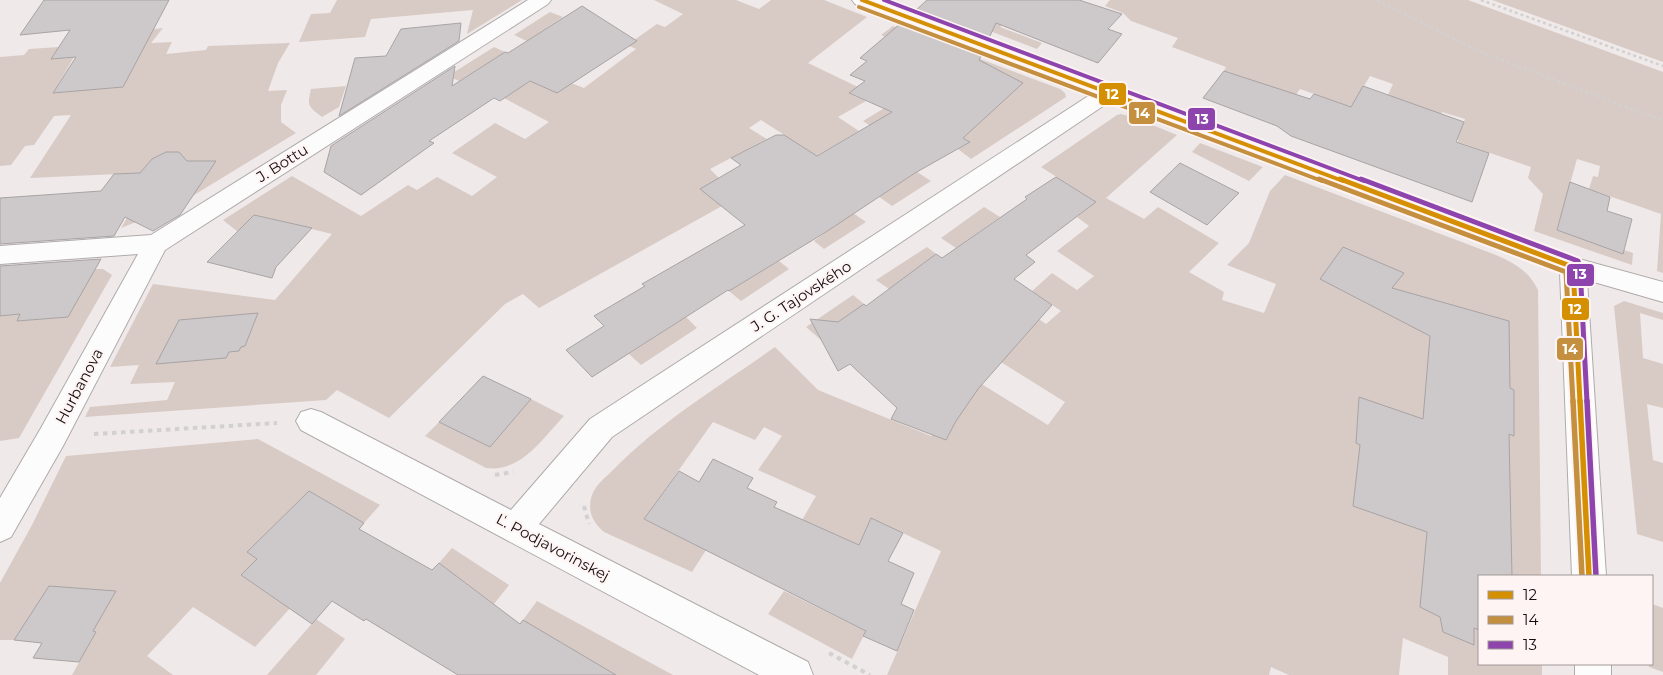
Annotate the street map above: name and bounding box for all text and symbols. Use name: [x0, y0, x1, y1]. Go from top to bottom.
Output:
line badge: 12: [1098, 82, 1127, 106]
text: 12: [1105, 85, 1119, 103]
line badge: 14: [1128, 101, 1156, 125]
text: 14: [1134, 104, 1150, 122]
line badge: 13: [1187, 107, 1216, 131]
text: 13: [1195, 110, 1209, 128]
street label: J. Bottu: [252, 140, 311, 187]
street label: J. G. Tajovského: [746, 256, 855, 336]
line badge: 13: [1566, 263, 1595, 287]
text: 13: [1573, 265, 1587, 283]
line badge: 12: [1561, 297, 1590, 321]
text: 12: [1568, 300, 1582, 318]
line badge: 14: [1556, 337, 1584, 361]
text: 14: [1562, 340, 1578, 358]
street label: Hurbanova: [51, 345, 107, 427]
street label: Ľ. Podjavorinskej: [493, 509, 613, 585]
legend: [1478, 575, 1653, 665]
text: 12: [1523, 585, 1537, 604]
text: 14: [1523, 610, 1538, 629]
text: 13: [1523, 635, 1537, 654]

